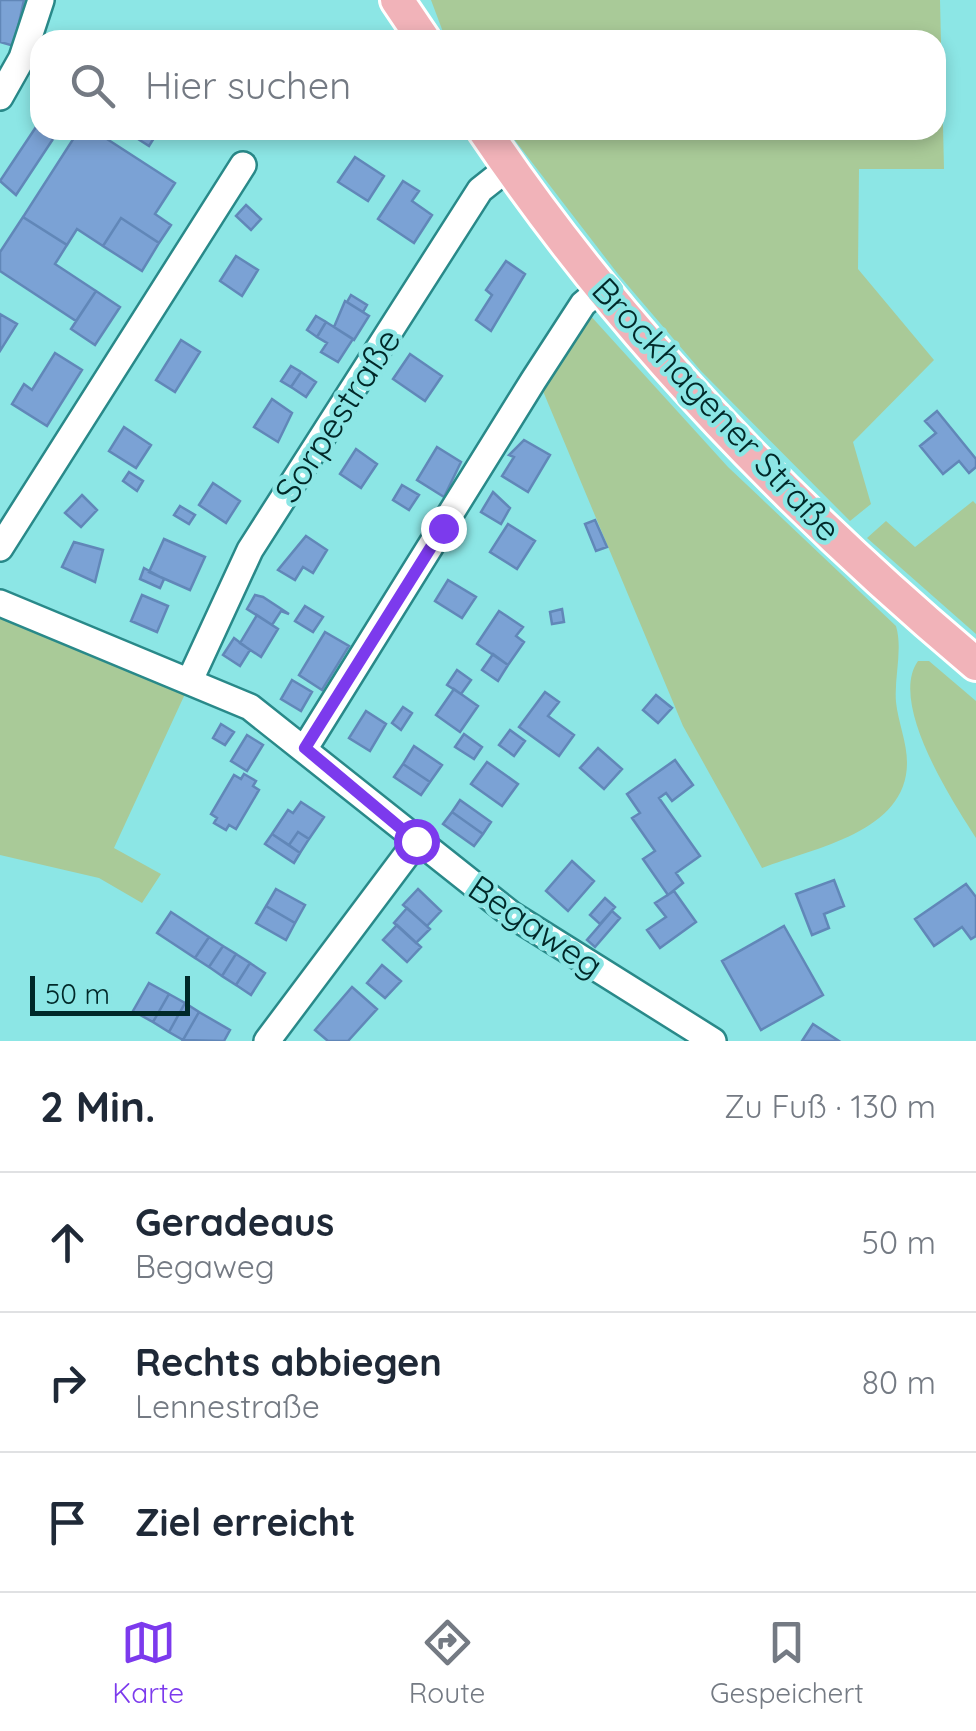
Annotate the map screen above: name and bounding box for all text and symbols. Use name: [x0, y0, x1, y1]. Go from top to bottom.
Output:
search box: [30, 30, 946, 140]
icon: search: [65, 58, 120, 113]
text: Hier suchen: [145, 61, 351, 109]
street label: Brockhagener Straße: [583, 268, 851, 550]
street label: Sorpestraße: [264, 320, 410, 510]
route end: [421, 506, 467, 552]
route start: [394, 819, 440, 865]
street label: Begaweg: [460, 865, 612, 987]
scale bar: [30, 971, 190, 1016]
text: 50 m: [45, 976, 110, 1011]
text: 2 Min.: [40, 1080, 155, 1133]
text: Zu Fuß · 130 m: [724, 1086, 936, 1126]
text: Geradeaus: [135, 1198, 334, 1246]
icon: ahead: [40, 1215, 95, 1270]
text: 50 m: [862, 1222, 936, 1262]
text: Begaweg: [135, 1246, 275, 1286]
text: Rechts abbiegen: [135, 1338, 442, 1386]
icon: right: [40, 1355, 95, 1410]
text: 80 m: [862, 1362, 936, 1402]
text: Lennestraße: [135, 1386, 320, 1426]
icon: arrive: [40, 1495, 95, 1550]
text: Ziel erreicht: [135, 1498, 355, 1546]
tab: Karte: [112, 1615, 184, 1710]
tab: Route: [409, 1615, 485, 1710]
tab: Gespeichert: [710, 1615, 864, 1710]

